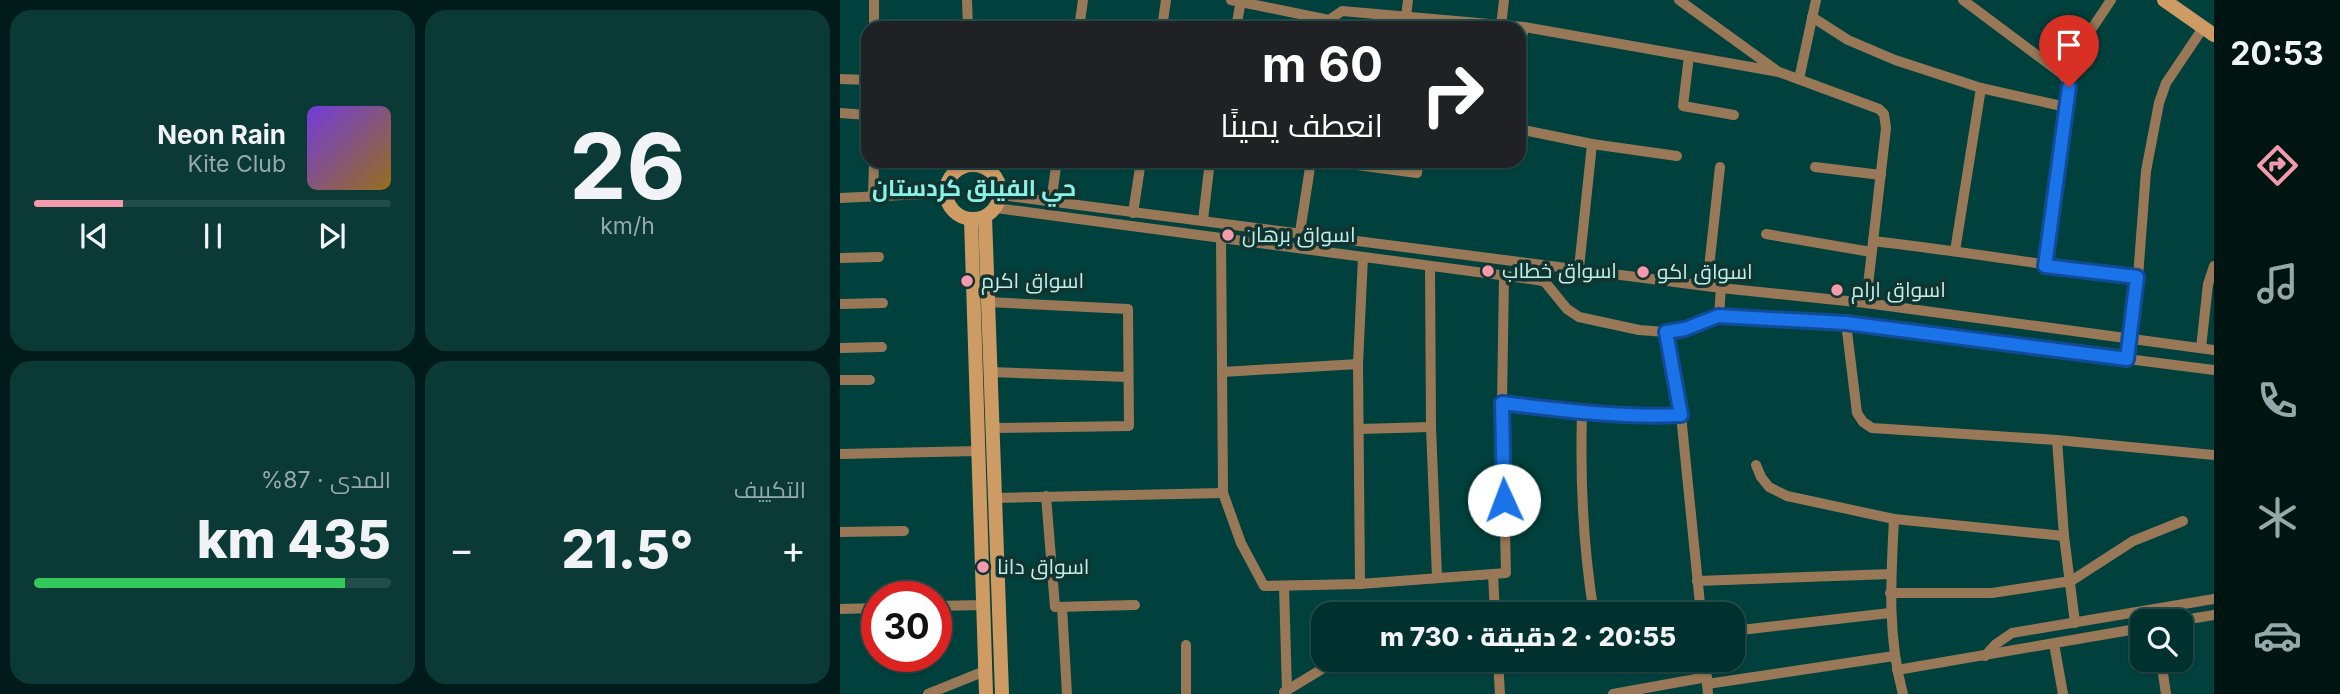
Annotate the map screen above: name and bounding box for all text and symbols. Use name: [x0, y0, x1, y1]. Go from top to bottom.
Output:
pin: [2039, 15, 2099, 87]
icon: arrive: [2050, 26, 2088, 64]
text: 20:53: [2230, 34, 2324, 73]
text: 60 m: [1262, 35, 1383, 94]
icon: right: [1407, 49, 1498, 140]
text: انعطف يمينًا: [1220, 106, 1383, 145]
text: 26: [569, 111, 686, 221]
text: Neon Rain: [157, 119, 286, 150]
icon: directions: [2253, 141, 2302, 190]
text: Kite Club: [187, 150, 286, 178]
district label: حي الفيلق كردستان: [872, 174, 1076, 207]
text: km/h: [600, 212, 655, 240]
icon: previous: [75, 217, 113, 255]
icon: pause: [194, 217, 232, 255]
icon: next: [313, 217, 351, 255]
place label: اسواق برهان: [1242, 222, 1356, 248]
marker: اسواق برهان: [1220, 227, 1236, 243]
place label: اسواق خطاب: [1502, 258, 1617, 284]
place label: اسواق اكو: [1657, 259, 1753, 285]
icon: music: [2253, 259, 2302, 308]
marker: اسواق خطاب: [1480, 263, 1496, 279]
marker: اسواق اكو: [1635, 264, 1651, 280]
place label: اسواق اكرم: [981, 268, 1084, 295]
marker: اسواق اكرم: [959, 273, 975, 289]
place label: اسواق ارام: [1851, 277, 1946, 304]
marker: اسواق ارام: [1829, 282, 1845, 298]
icon: phone: [2253, 376, 2302, 425]
position arrow: [1467, 463, 1541, 537]
text: المدى · 87%: [261, 466, 391, 494]
text: التكييف: [734, 476, 806, 504]
icon: climate: [2253, 493, 2302, 542]
text: 435 km: [197, 508, 391, 571]
text: 21.5°: [562, 518, 693, 581]
text: −: [449, 526, 474, 572]
text: +: [781, 526, 806, 572]
place label: اسواق دانا: [997, 554, 1089, 580]
marker: اسواق دانا: [975, 559, 991, 575]
speed limit sign: 30: [861, 581, 952, 672]
map controls: [2130, 609, 2193, 672]
button: search: [2130, 609, 2193, 672]
icon: car: [2253, 611, 2302, 660]
text: 20:55 · 2 دقيقة · 730 m: [1380, 621, 1676, 652]

